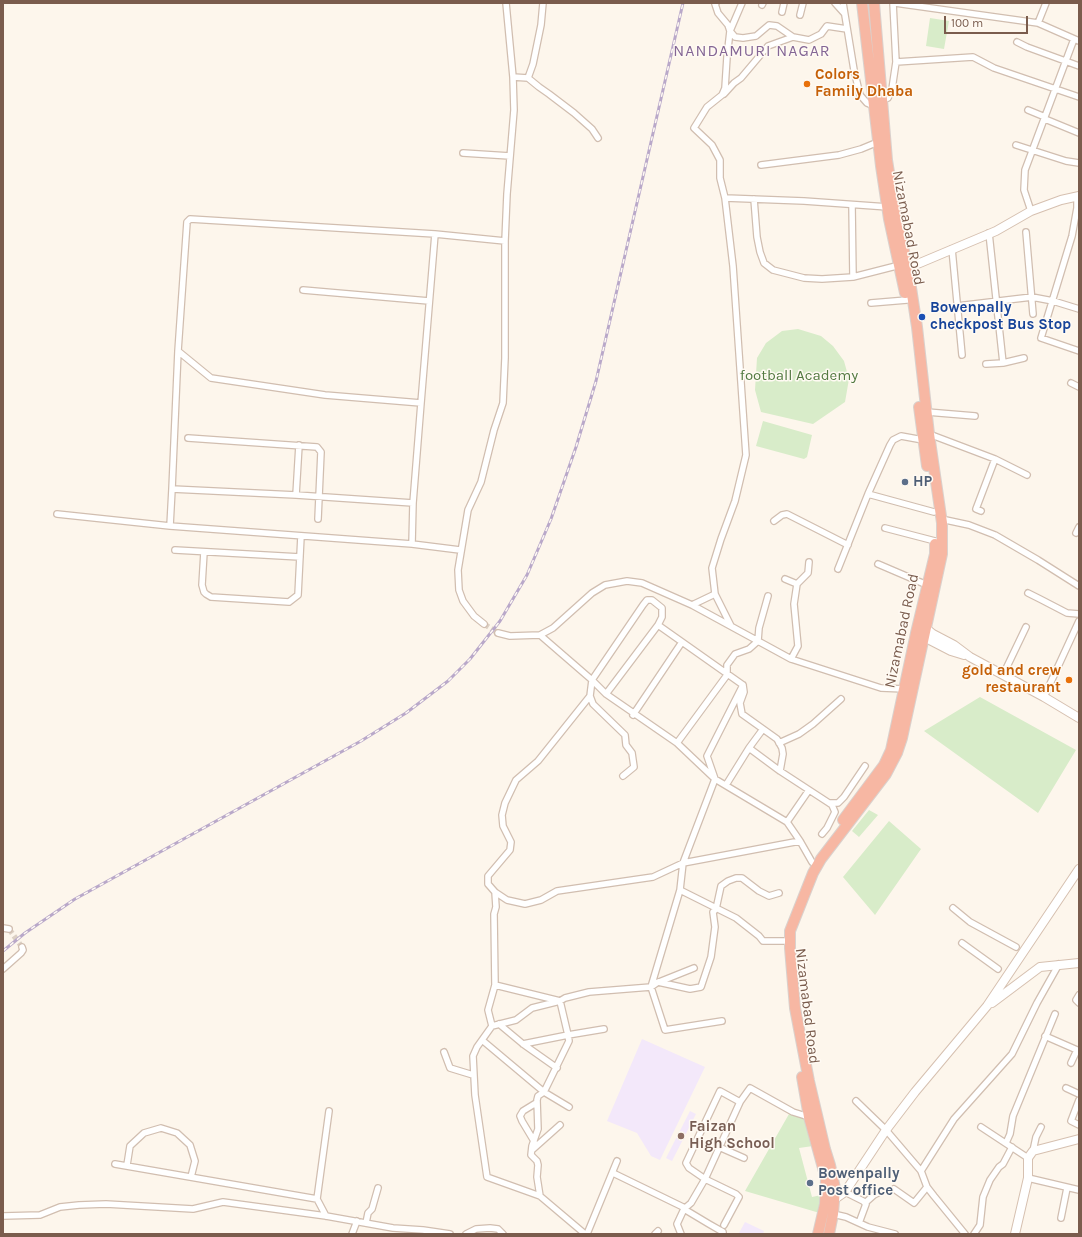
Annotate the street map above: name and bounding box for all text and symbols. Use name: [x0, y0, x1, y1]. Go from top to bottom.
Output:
scale bar: [946, 8, 1030, 34]
text: 100 m: [951, 16, 983, 30]
district label: NANDAMURI NAGAR: [673, 41, 831, 61]
place label: Colors Family Dhaba: [815, 66, 913, 101]
marker: Colors Family Dhaba: [802, 79, 812, 89]
street label: Nizamabad Road: [888, 169, 928, 287]
place label: Bowenpally checkpost Bus Stop: [930, 299, 1071, 334]
marker: Bowenpally checkpost Bus Stop: [917, 312, 927, 322]
park label: football Academy: [740, 367, 858, 385]
place label: HP: [913, 473, 932, 491]
marker: HP: [900, 477, 910, 487]
street label: Nizamabad Road: [881, 572, 923, 690]
place label: gold and crew restaurant: [962, 662, 1061, 697]
marker: gold and crew restaurant: [1064, 675, 1074, 685]
street label: Nizamabad Road: [791, 947, 823, 1065]
place label: Faizan High School: [689, 1118, 775, 1153]
marker: Faizan High School: [676, 1131, 686, 1141]
place label: Bowenpally Post office: [818, 1165, 899, 1200]
marker: Bowenpally Post office: [805, 1178, 815, 1188]

